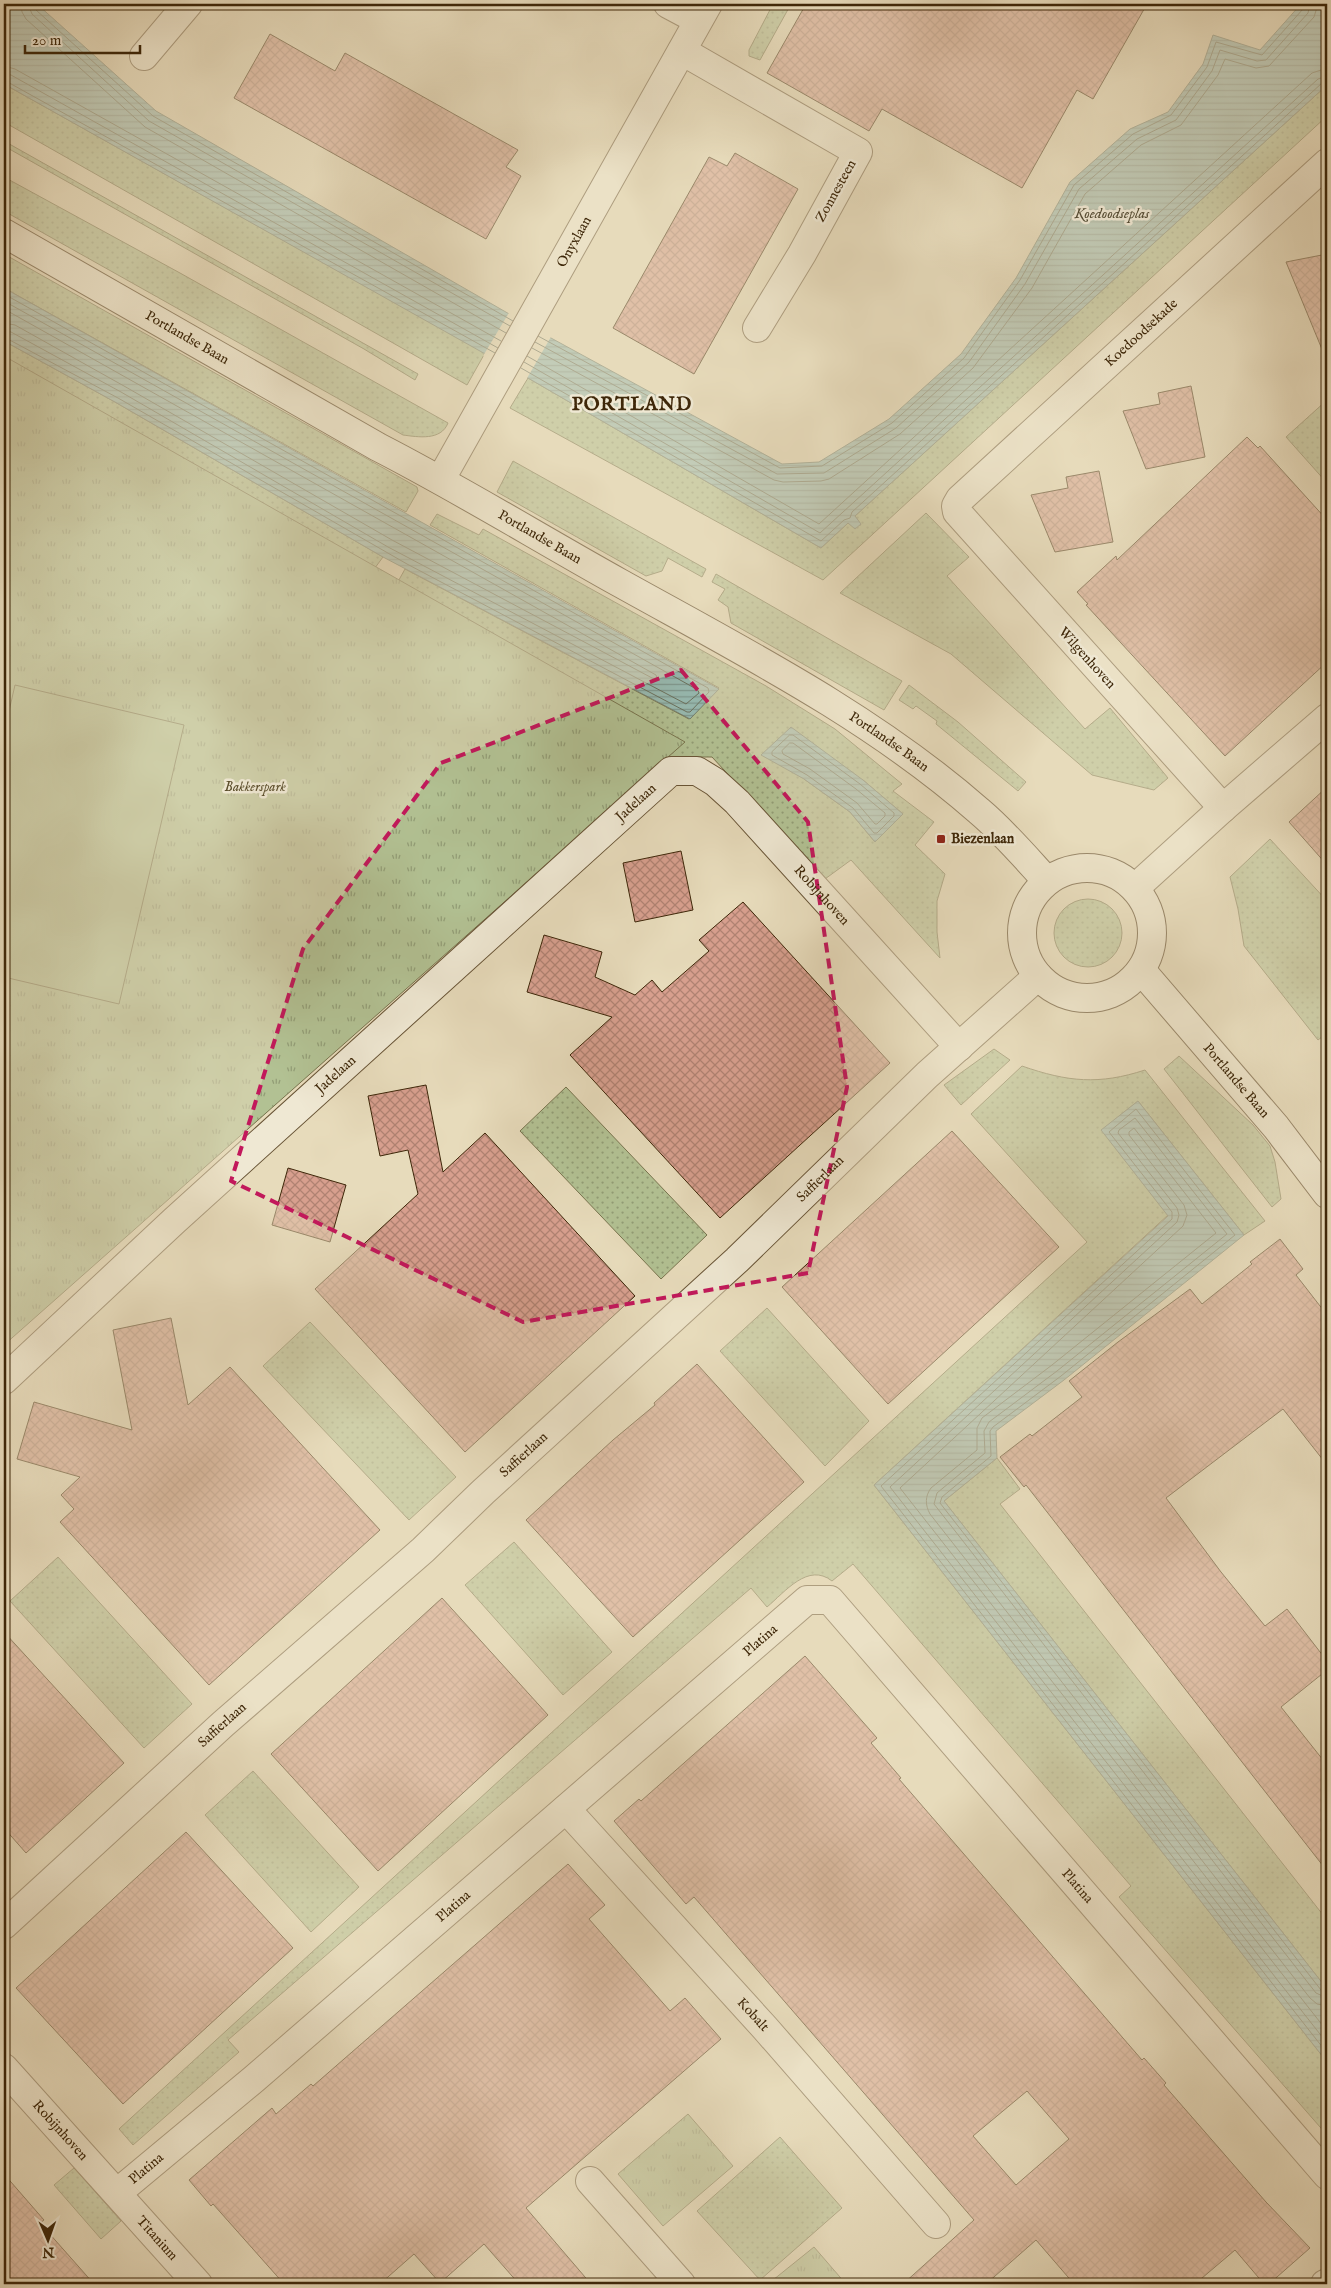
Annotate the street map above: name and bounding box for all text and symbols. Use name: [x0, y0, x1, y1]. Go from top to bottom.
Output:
scale bar: [25, 22, 140, 54]
text: 20 m: [32, 31, 62, 50]
street label: Zonnesteen: [811, 156, 861, 225]
water label: Koedoodseplas: [1074, 204, 1150, 223]
street label: Onyxlaan: [553, 213, 596, 271]
street label: Koedoodsekade: [1101, 295, 1182, 371]
street label: Portlandse Baan: [142, 307, 233, 369]
district label: PORTLAND: [572, 393, 692, 417]
street label: Portlandse Baan: [495, 506, 585, 569]
street label: Wilgenhoven: [1054, 623, 1120, 693]
street label: Portlandse Baan: [846, 708, 933, 776]
park label: Bakkerspark: [224, 778, 286, 796]
street label: Jadelaan: [610, 779, 661, 827]
place label: Biezenlaan: [951, 830, 1015, 848]
marker: Biezenlaan: [935, 833, 947, 845]
street label: Robijnhoven: [790, 862, 854, 930]
street label: Portlandse Baan: [1199, 1039, 1274, 1122]
street label: Jadelaan: [310, 1051, 360, 1099]
street label: Saffierlaan: [793, 1151, 848, 1206]
street label: Saffierlaan: [496, 1428, 552, 1481]
street label: Platina: [739, 1620, 782, 1660]
street label: Saffierlaan: [194, 1698, 251, 1752]
street label: Platina: [1057, 1865, 1098, 1908]
street label: Platina: [432, 1886, 475, 1926]
street label: Kobalt: [733, 1994, 773, 2036]
street label: Robijnhoven: [28, 2097, 92, 2165]
street label: Platina: [125, 2148, 168, 2188]
street label: Titanium: [132, 2212, 182, 2265]
north arrow: [22, 2216, 72, 2266]
text: N: [42, 2243, 56, 2261]

